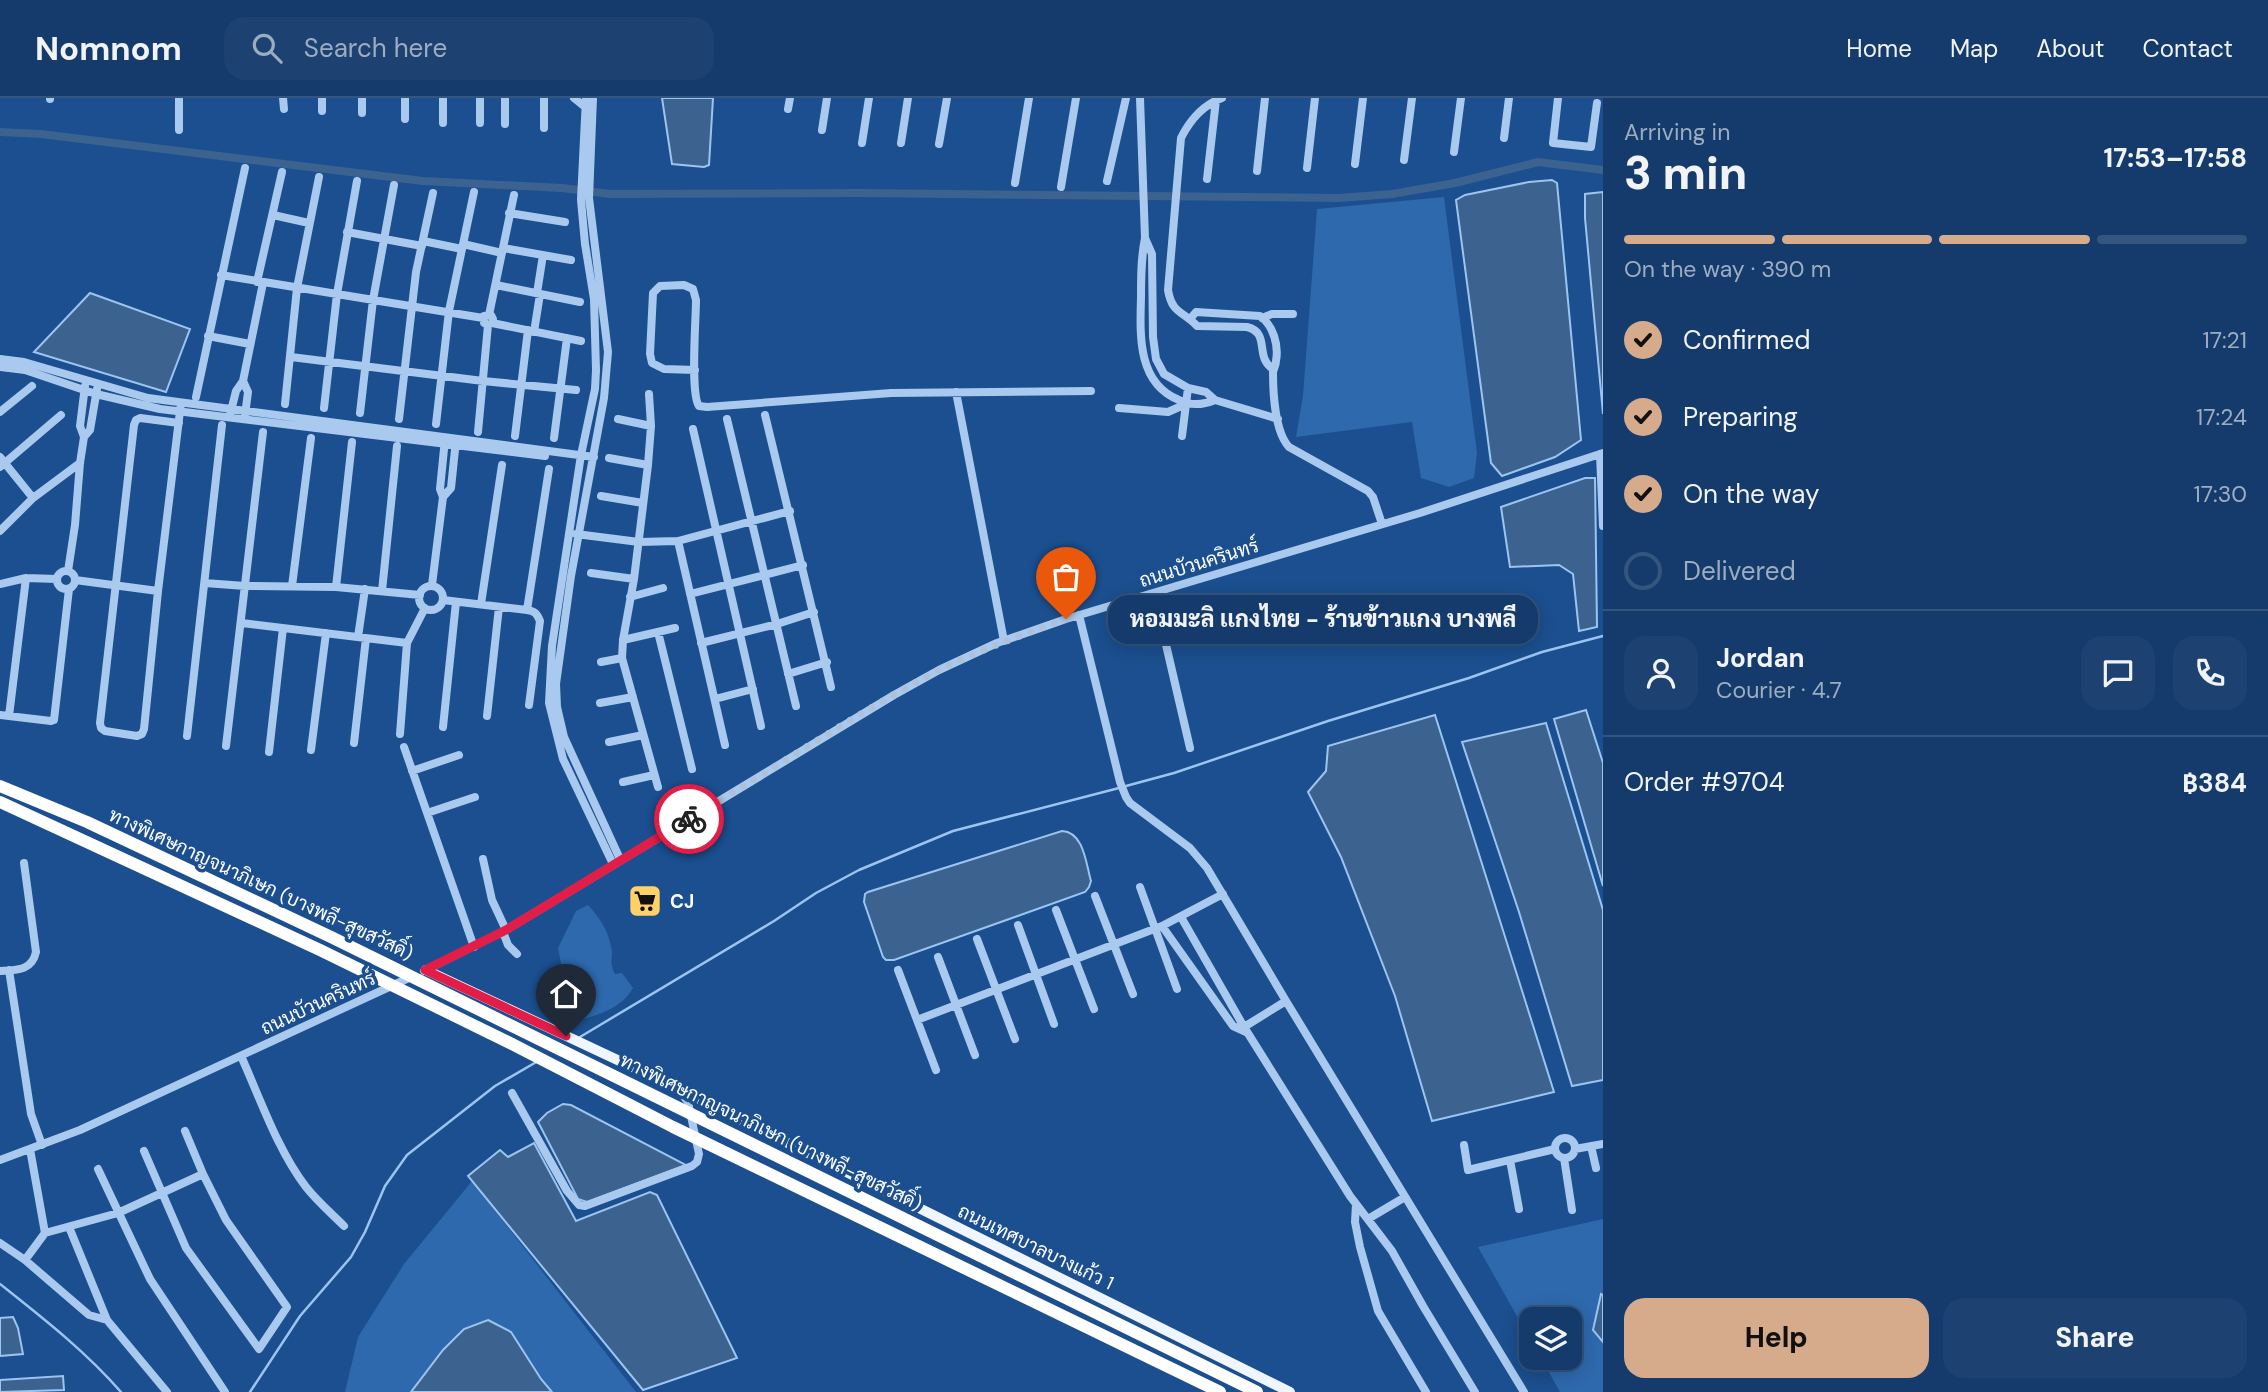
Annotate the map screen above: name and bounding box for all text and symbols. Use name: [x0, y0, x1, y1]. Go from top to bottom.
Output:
search box: [224, 17, 714, 80]
text: Nomnom: [35, 27, 182, 70]
icon: search: [248, 29, 286, 67]
text: Search here: [304, 31, 447, 65]
text: Home: [1846, 33, 1912, 64]
text: Map: [1950, 33, 1998, 64]
text: About: [2036, 33, 2105, 64]
text: Contact: [2143, 33, 2233, 64]
text: Arriving in: [1624, 117, 1730, 147]
text: 17:53–17:58: [2104, 141, 2247, 175]
text: 3 min: [1624, 143, 1747, 203]
text: On the way · 390 m: [1624, 254, 1831, 284]
icon: check: [1624, 321, 1662, 359]
text: Confirmed: [1683, 323, 1810, 357]
text: 17:21: [2202, 325, 2247, 355]
icon: check: [1624, 398, 1662, 436]
text: Preparing: [1683, 400, 1798, 434]
text: 17:24: [2196, 402, 2247, 432]
icon: check: [1624, 475, 1662, 513]
text: On the way: [1683, 477, 1819, 511]
text: 17:30: [2194, 479, 2247, 509]
street label: ถนนบัวนครินทร์: [1136, 533, 1262, 593]
pin: [1036, 547, 1096, 619]
text: Delivered: [1683, 554, 1796, 588]
icon: bag: [1047, 558, 1085, 596]
callout: หอมมะลิ เเกงไทย - ร้านข้าวแกง บางพลี: [1108, 594, 1538, 644]
text: หอมมะลิ เเกงไทย - ร้านข้าวแกง บางพลี: [1130, 604, 1516, 634]
button: person: [1624, 636, 1698, 710]
button: chat: [2081, 636, 2155, 710]
button: phone: [2173, 636, 2247, 710]
text: Jordan: [1716, 641, 1805, 675]
text: Courier · 4.7: [1716, 675, 1842, 705]
text: Order #9704: [1624, 765, 1785, 799]
text: ฿384: [2182, 766, 2247, 800]
courier: [654, 784, 724, 854]
street label: ทางพิเศษกาญจนาภิเษก (บางพลี-สุขสวัสดิ์): [105, 797, 420, 966]
icon: bike: [670, 800, 708, 838]
supermarket icon: CJ: [626, 882, 664, 920]
place label: CJ: [670, 889, 694, 914]
pin: [536, 964, 596, 1036]
street label: ถนนบัวนครินทร์: [257, 966, 379, 1040]
icon: home: [547, 975, 585, 1013]
street label: ทางพิเศษกาญจนาภิเษก (บางพลี-สุขสวัสดิ์): [616, 1042, 929, 1216]
street label: ถนนเทศบาลบางแก้ว 1: [954, 1198, 1118, 1296]
button: Help: [1624, 1298, 1929, 1378]
button: Share: [1943, 1298, 2247, 1378]
map controls: [1519, 1307, 1582, 1370]
button: layers: [1519, 1307, 1582, 1370]

